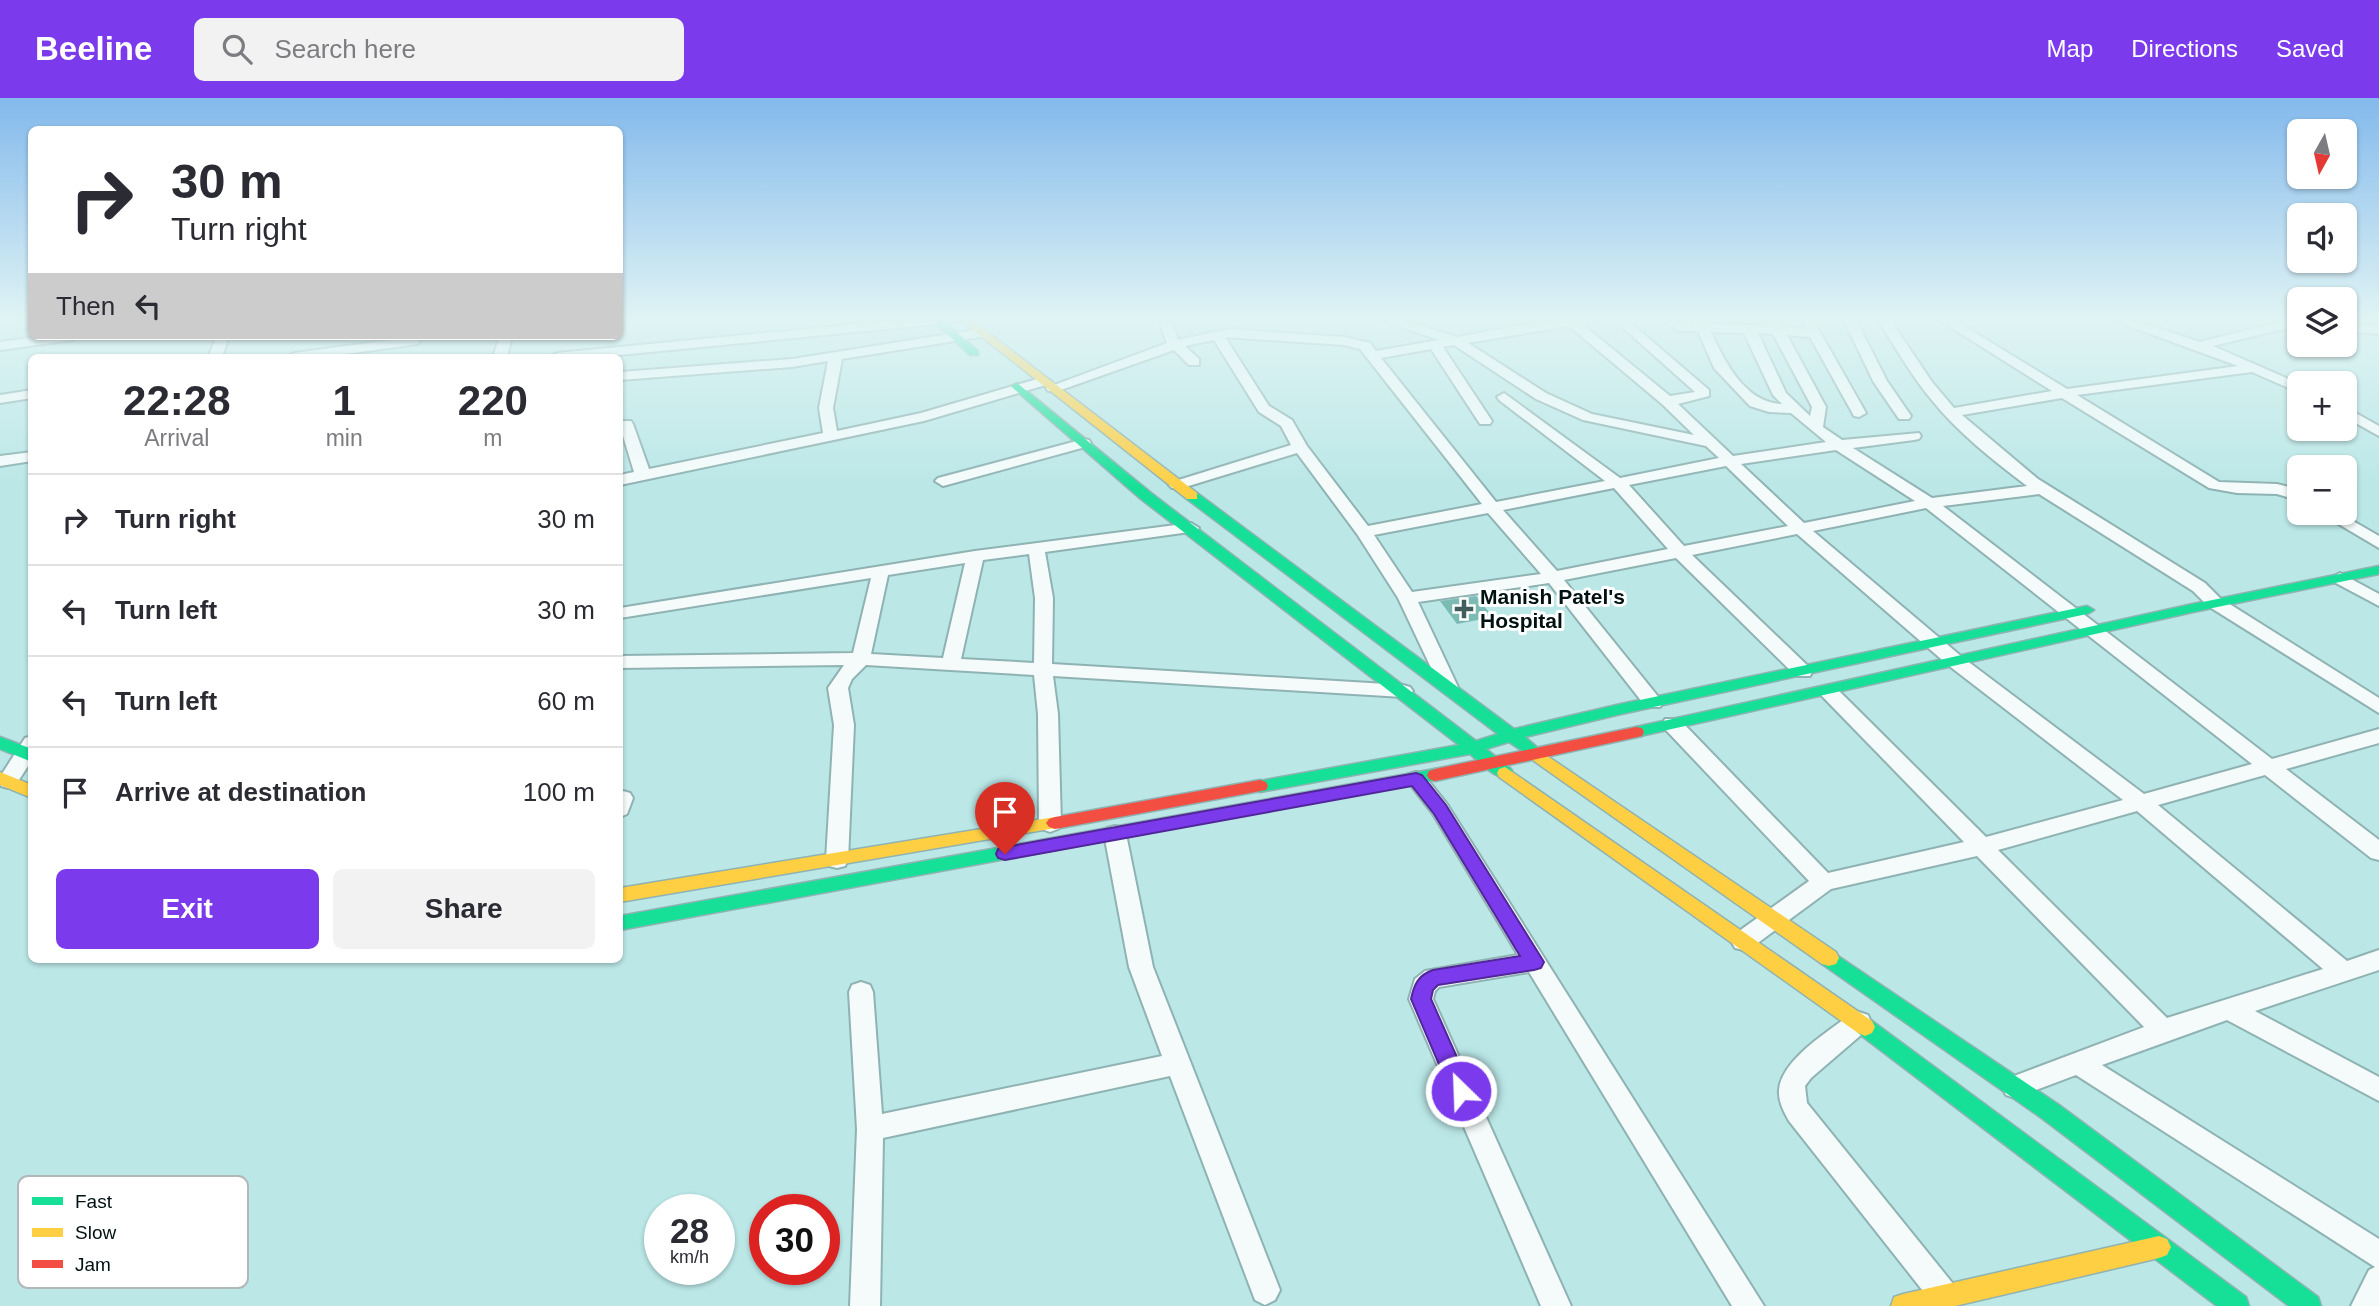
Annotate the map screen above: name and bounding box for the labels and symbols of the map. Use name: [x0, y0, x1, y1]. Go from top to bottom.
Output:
north arrow: [2287, 119, 2357, 189]
place label: Manish Patel's Hospital: [1480, 585, 1625, 632]
marker: Manish Patel's Hospital: [1454, 599, 1474, 619]
pin: [975, 782, 1035, 854]
position arrow: [1424, 1054, 1498, 1128]
legend: [18, 1176, 248, 1288]
text: Fast: [75, 1191, 113, 1212]
speed limit sign: 30: [749, 1194, 840, 1285]
text: Slow: [75, 1222, 116, 1243]
text: Jam: [75, 1254, 111, 1275]

